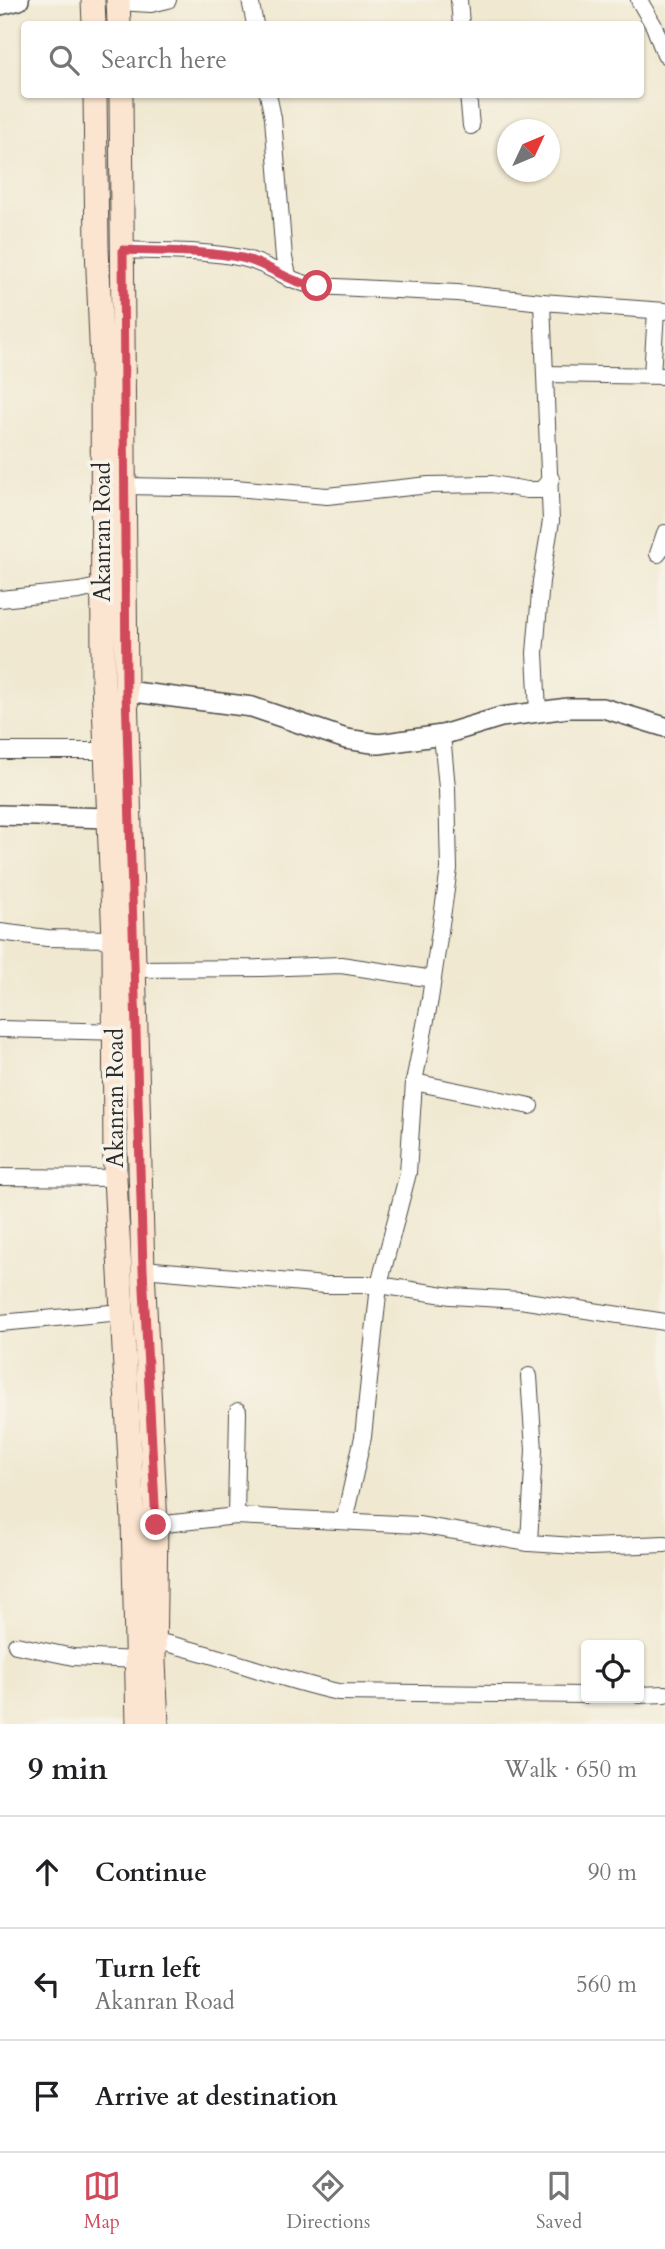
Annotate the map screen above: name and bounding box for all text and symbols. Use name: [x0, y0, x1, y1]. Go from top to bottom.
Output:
search box: [21, 21, 644, 98]
icon: search: [45, 41, 83, 79]
text: Search here: [101, 42, 227, 77]
north arrow: [497, 119, 560, 182]
route start: [301, 270, 332, 301]
street label: Akanran Road: [87, 461, 118, 602]
street label: Akanran Road: [100, 1027, 131, 1168]
route end: [140, 1509, 171, 1540]
map controls: [581, 1640, 644, 1703]
button: locate: [581, 1640, 644, 1703]
text: 9 min: [28, 1749, 108, 1790]
text: Walk · 650 m: [504, 1754, 637, 1785]
icon: ahead: [28, 1853, 66, 1891]
text: Continue: [95, 1855, 207, 1890]
text: 90 m: [588, 1857, 637, 1888]
text: Turn left: [95, 1951, 200, 1986]
icon: left: [28, 1965, 66, 2003]
text: 560 m: [576, 1969, 637, 2000]
text: Akanran Road: [95, 1986, 235, 2017]
icon: arrive: [28, 2077, 66, 2115]
text: Arrive at destination: [95, 2079, 338, 2114]
tab: Map: [83, 2167, 121, 2235]
tab: Directions: [287, 2167, 370, 2235]
tab: Saved: [536, 2167, 582, 2235]

